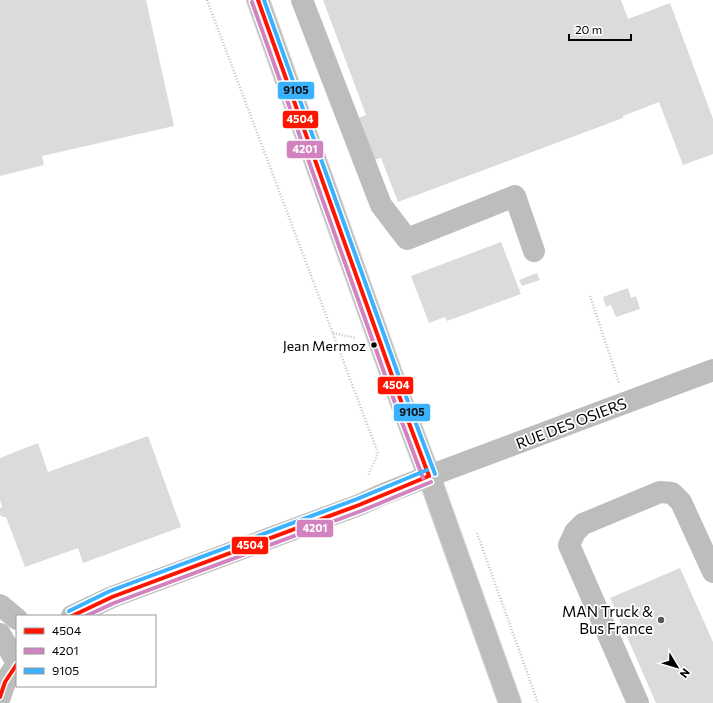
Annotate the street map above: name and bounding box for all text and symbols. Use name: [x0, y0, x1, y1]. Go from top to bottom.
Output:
scale bar: [569, 16, 631, 42]
text: 20 m: [575, 22, 602, 36]
line badge: 9105: [277, 81, 315, 100]
text: 9105: [283, 83, 309, 96]
line badge: 4504: [282, 110, 319, 129]
text: 4504: [286, 112, 314, 125]
line badge: 4201: [286, 140, 324, 159]
text: 4201: [292, 142, 318, 155]
place label: Jean Mermoz: [283, 337, 366, 354]
marker: Jean Mermoz: [369, 340, 379, 350]
line badge: 4504: [377, 376, 414, 395]
text: 4504: [382, 378, 410, 391]
street label: RUE DES OSIERS: [513, 394, 629, 452]
line badge: 9105: [393, 403, 431, 422]
text: 9105: [399, 405, 425, 418]
line badge: 4201: [296, 519, 334, 538]
text: 4201: [302, 521, 328, 534]
line badge: 4504: [231, 536, 269, 555]
text: 4504: [236, 538, 264, 551]
place label: MAN Truck & Bus France: [562, 602, 653, 637]
legend: [16, 615, 156, 687]
marker: MAN Truck & Bus France: [656, 615, 666, 625]
text: 4504: [52, 623, 81, 637]
text: 4201: [52, 643, 79, 657]
north arrow: [657, 647, 697, 687]
text: 9105: [52, 663, 79, 677]
text: N: [678, 666, 693, 681]

